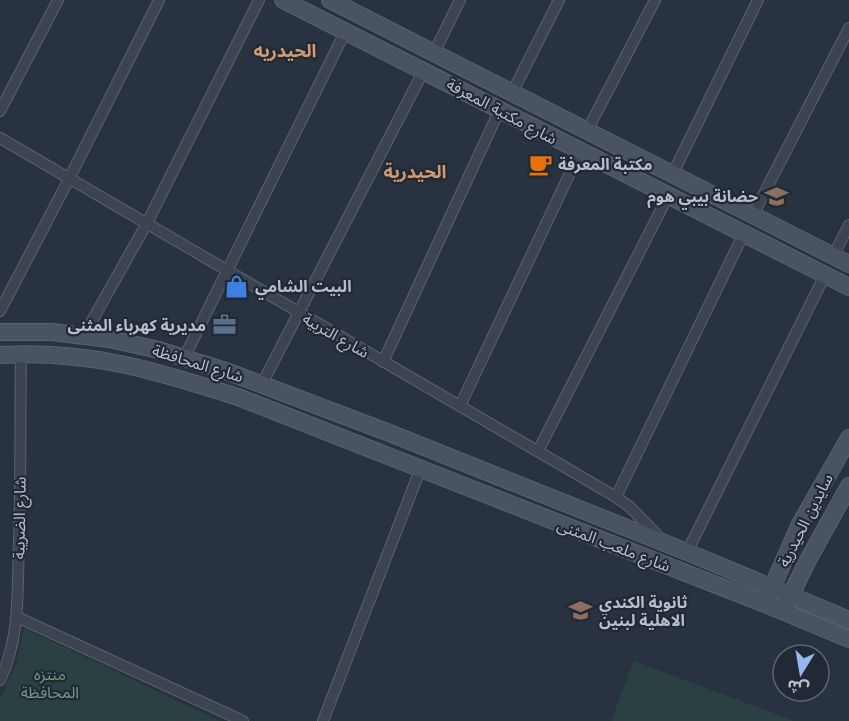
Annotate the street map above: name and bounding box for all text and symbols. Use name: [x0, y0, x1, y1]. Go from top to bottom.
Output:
district label: الحيدريه: [254, 40, 316, 62]
street label: شارع مكتبة المعرفة: [442, 73, 561, 151]
cafe icon: مكتبة المعرفة: [527, 151, 553, 177]
place label: مكتبة المعرفة: [558, 154, 652, 174]
district label: الحيدرية: [384, 161, 446, 183]
school or university icon: حضانة بيبي هوم: [763, 183, 789, 209]
place label: حضانة بيبي هوم: [647, 186, 758, 210]
shop icon: البيت الشامي: [224, 273, 250, 299]
place label: البيت الشامي: [255, 276, 352, 300]
street label: شارع التربية: [298, 308, 373, 365]
office icon: مديرية كهرباء المثنى: [211, 312, 237, 338]
place label: مديرية كهرباء المثنى: [67, 315, 206, 335]
street label: شارع المحافظة: [149, 340, 246, 389]
street label: سايدين الحيدرية: [773, 470, 837, 570]
street label: شارع الضريبة: [8, 476, 33, 560]
street label: شارع ملعب المثنى: [553, 514, 673, 579]
place label: ثانوية الكندي الاهلية لبنين: [599, 592, 687, 630]
school or university icon: ثانوية الكندي الاهلية لبنين: [568, 598, 594, 624]
north arrow: [771, 643, 831, 703]
park label: منتزه المحافظة: [21, 664, 79, 702]
text: ش: [785, 676, 811, 700]

